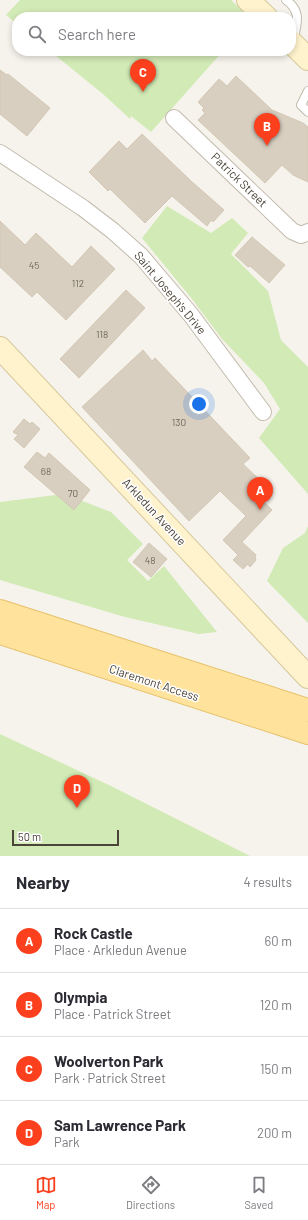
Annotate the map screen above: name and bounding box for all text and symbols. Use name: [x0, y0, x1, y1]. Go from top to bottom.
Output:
search box: [12, 12, 296, 56]
icon: search: [26, 23, 48, 45]
text: Search here: [58, 25, 136, 43]
pin: C: [130, 59, 156, 92]
pin: B: [254, 113, 280, 146]
street label: Patrick Street: [209, 149, 271, 209]
street label: Saint Joseph's Drive: [132, 248, 210, 337]
house number: 45: [29, 259, 39, 271]
house number: 112: [72, 277, 84, 289]
house number: 118: [96, 328, 108, 340]
your location: [189, 394, 209, 414]
house number: 130: [172, 416, 186, 428]
house number: 68: [41, 465, 51, 477]
street label: Arkledun Avenue: [120, 475, 189, 548]
pin: A: [247, 477, 273, 510]
house number: 70: [68, 487, 78, 499]
house number: 48: [145, 554, 155, 566]
street label: Claremont Access: [108, 661, 201, 703]
pin: D: [64, 775, 90, 808]
scale bar: [12, 828, 119, 847]
text: 50 m: [18, 830, 41, 843]
text: Nearby: [16, 872, 70, 892]
text: 4 results: [244, 874, 292, 890]
text: Rock Castle: [54, 924, 133, 942]
text: A: [25, 933, 33, 949]
text: 60 m: [265, 933, 292, 949]
text: Place · Arkledun Avenue: [54, 942, 187, 958]
text: Olympia: [54, 988, 107, 1006]
text: B: [25, 997, 33, 1013]
text: 120 m: [260, 997, 292, 1013]
text: Place · Patrick Street: [54, 1006, 171, 1022]
text: Woolverton Park: [54, 1052, 164, 1070]
text: C: [25, 1061, 33, 1077]
text: 150 m: [260, 1061, 292, 1077]
text: Park · Patrick Street: [54, 1070, 166, 1086]
text: Sam Lawrence Park: [54, 1116, 186, 1134]
text: D: [25, 1125, 33, 1141]
text: 200 m: [257, 1125, 292, 1141]
text: Park: [54, 1134, 80, 1150]
tab: Map: [35, 1174, 57, 1211]
tab: Directions: [126, 1174, 175, 1211]
tab: Saved: [244, 1174, 273, 1211]

